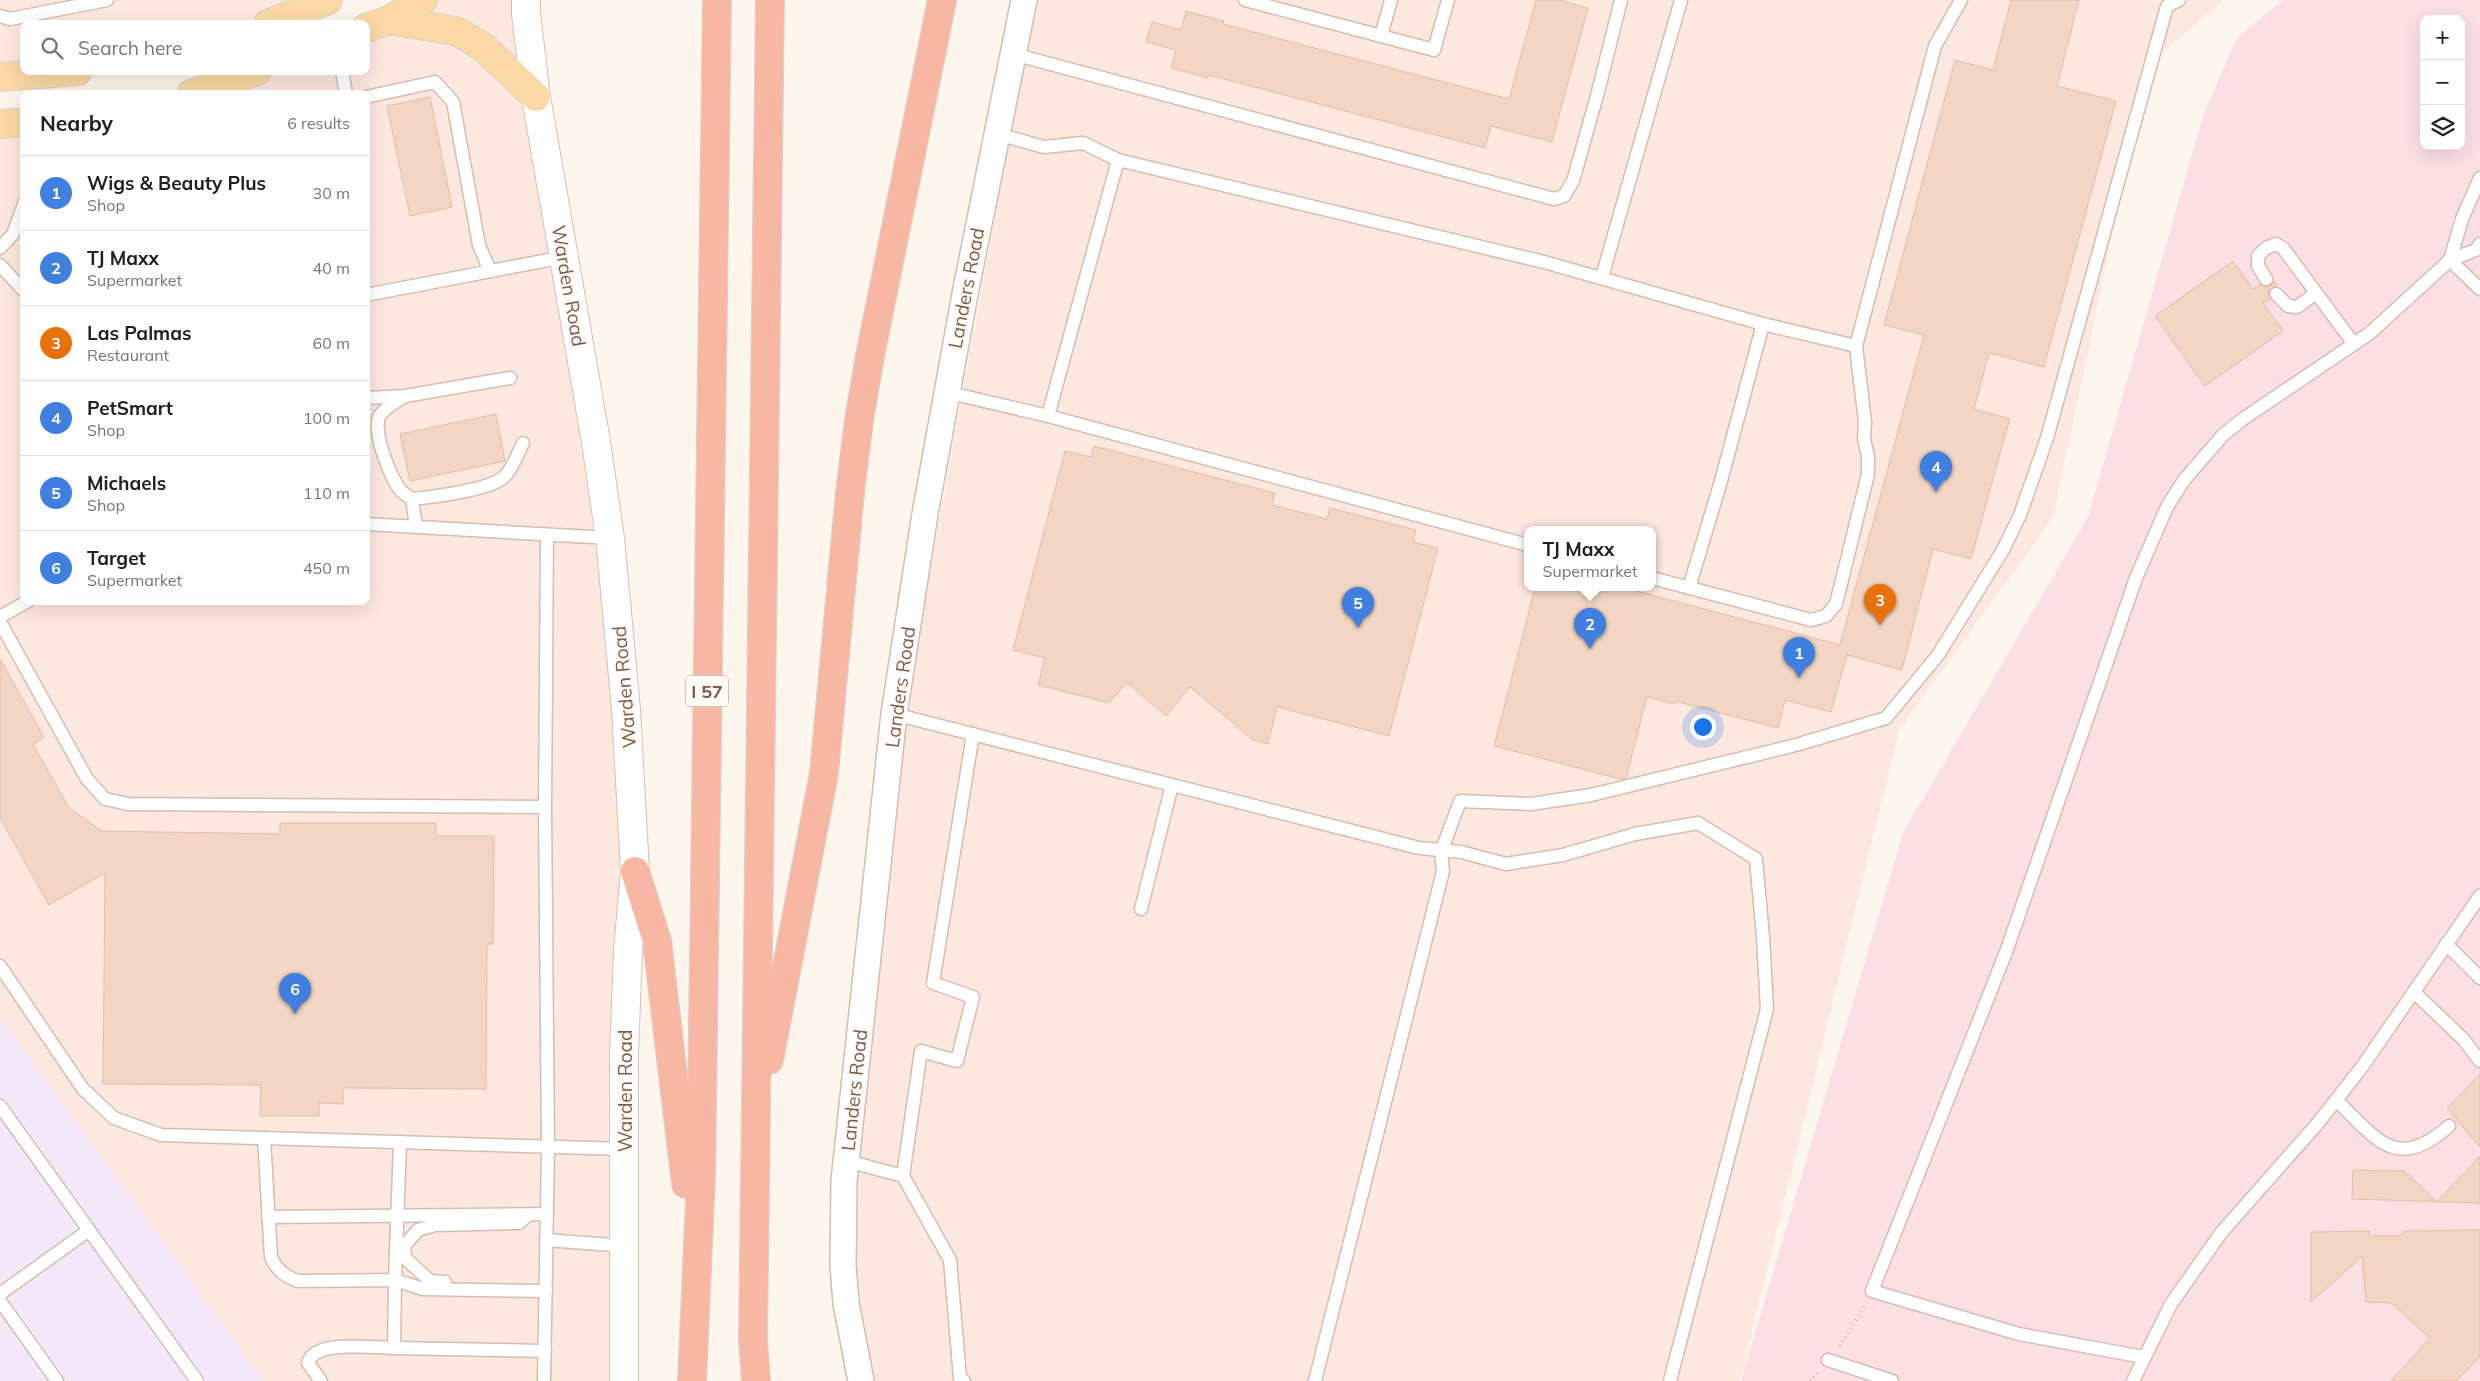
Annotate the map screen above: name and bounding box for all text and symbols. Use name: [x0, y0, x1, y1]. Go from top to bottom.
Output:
map controls: [2420, 15, 2465, 150]
button: +: [2420, 15, 2465, 60]
search box: [20, 20, 370, 75]
icon: search: [38, 34, 66, 62]
text: Search here: [78, 36, 182, 60]
button: −: [2420, 60, 2465, 105]
button: layers: [2420, 105, 2465, 150]
text: Nearby: [40, 110, 113, 136]
text: 6 results: [287, 113, 350, 133]
text: Wigs & Beauty Plus: [87, 171, 266, 195]
text: 1: [51, 183, 61, 203]
text: 30 m: [313, 183, 350, 203]
text: Shop: [87, 195, 125, 215]
street label: Warden Road: [547, 224, 591, 348]
street label: Landers Road: [943, 226, 989, 350]
text: TJ Maxx: [87, 246, 159, 270]
text: 2: [51, 258, 61, 278]
text: 40 m: [313, 258, 350, 278]
text: Supermarket: [87, 270, 182, 290]
text: Las Palmas: [87, 321, 191, 345]
text: 3: [51, 333, 61, 353]
text: 60 m: [313, 333, 350, 353]
text: Restaurant: [87, 345, 169, 365]
text: PetSmart: [87, 396, 173, 420]
text: 4: [51, 408, 61, 428]
text: 100 m: [303, 408, 350, 428]
text: Shop: [87, 420, 125, 440]
pin: 4: [1920, 451, 1952, 492]
text: Michaels: [87, 471, 166, 495]
text: 5: [51, 483, 61, 503]
text: 110 m: [303, 483, 350, 503]
text: Shop: [87, 495, 125, 515]
popup: [1524, 526, 1656, 591]
text: TJ Maxx: [1542, 537, 1614, 561]
text: Target: [87, 546, 146, 570]
text: 6: [51, 558, 61, 578]
text: 450 m: [303, 558, 350, 578]
text: Supermarket: [1542, 561, 1638, 581]
text: Supermarket: [87, 570, 182, 590]
pin: 3: [1864, 584, 1896, 625]
pin: 5: [1342, 587, 1374, 628]
pin: 2: [1574, 608, 1606, 649]
street label: Warden Road: [607, 625, 641, 749]
street label: Landers Road: [880, 625, 920, 749]
pin: 1: [1783, 637, 1815, 678]
road number: I 57: [686, 676, 728, 706]
your location: [1690, 714, 1716, 740]
pin: 6: [279, 973, 311, 1014]
street label: Landers Road: [836, 1028, 872, 1152]
street label: Warden Road: [613, 1030, 637, 1152]

